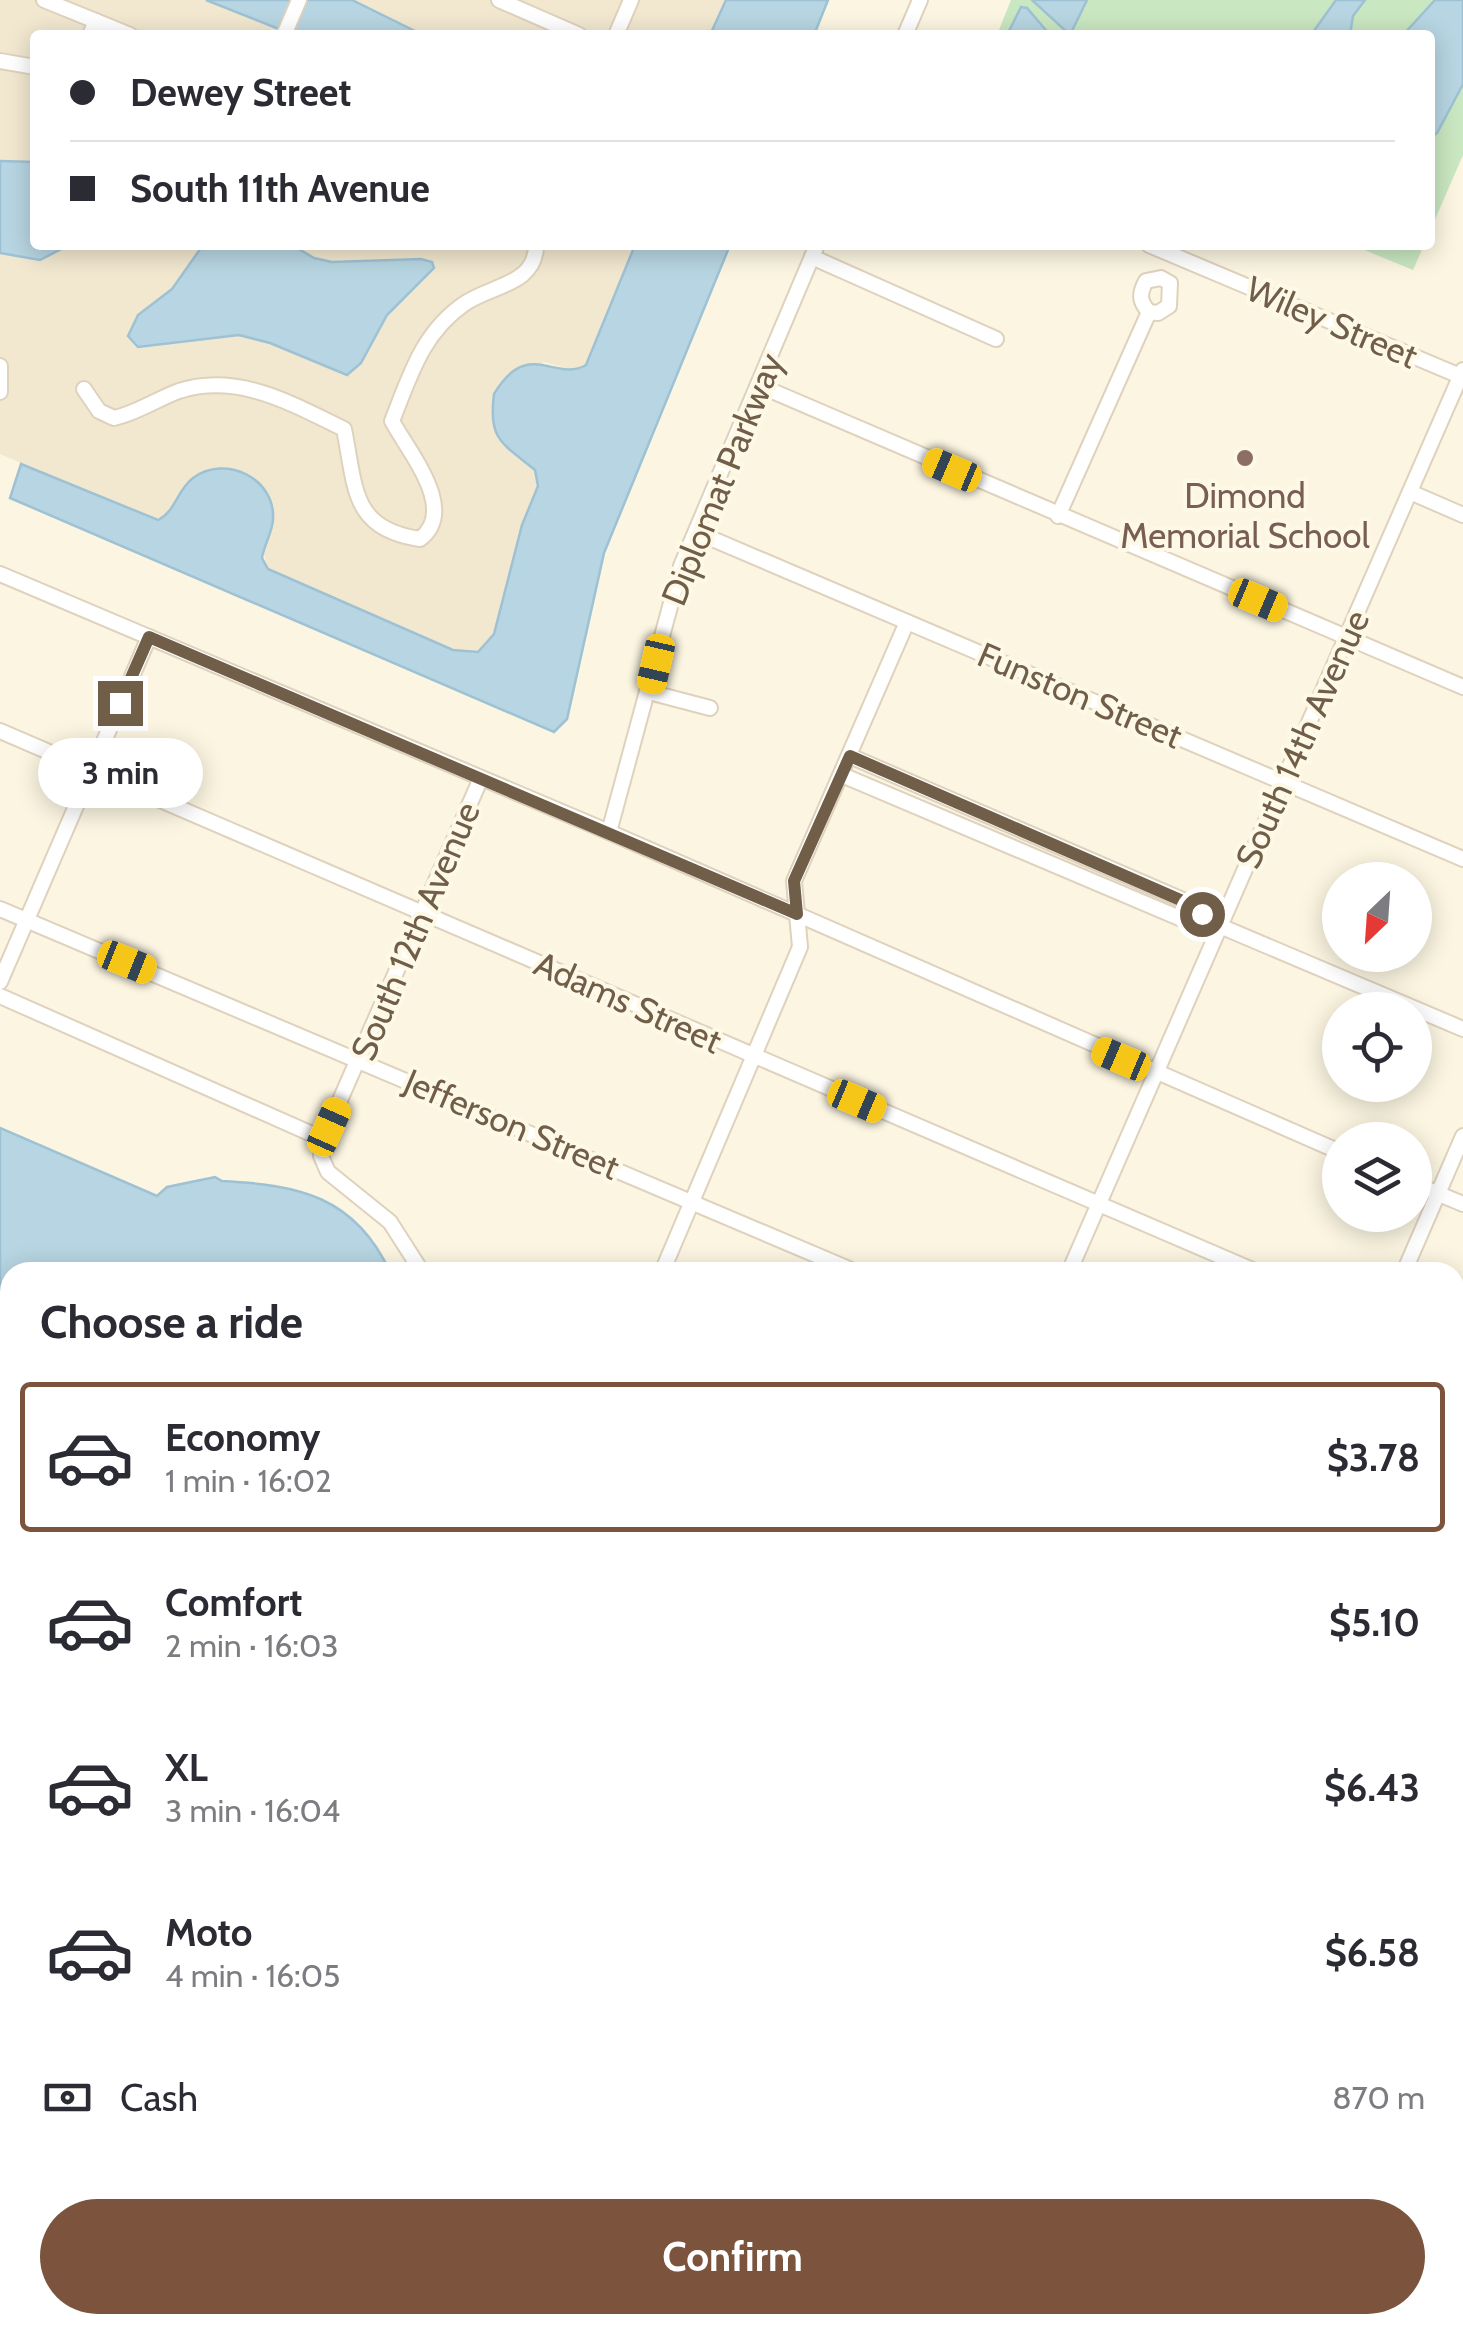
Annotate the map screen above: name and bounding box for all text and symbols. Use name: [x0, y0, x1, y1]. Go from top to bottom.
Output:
text: Dewey Street: [130, 69, 351, 116]
text: South 11th Avenue: [130, 165, 430, 212]
street label: Wiley Street: [1240, 267, 1424, 377]
street label: Diplomat Parkway: [652, 346, 792, 611]
car: [919, 444, 985, 496]
marker: Dimond Memorial School: [1234, 447, 1256, 469]
place label: Dimond Memorial School: [1120, 474, 1370, 557]
car: [1225, 574, 1291, 626]
street label: South 14th Avenue: [1226, 603, 1378, 875]
car: [635, 631, 677, 697]
street label: Funston Street: [971, 633, 1189, 757]
route end: [98, 681, 143, 726]
callout: 3 min: [38, 738, 202, 808]
text: 3 min: [82, 753, 159, 792]
street label: South 12th Avenue: [341, 796, 489, 1066]
north arrow: [1322, 862, 1432, 972]
map controls: [1322, 862, 1432, 1232]
route start: [1180, 892, 1225, 937]
car: [94, 937, 160, 987]
street label: Adams Street: [528, 942, 728, 1062]
button: locate: [1322, 992, 1432, 1102]
car: [1088, 1033, 1154, 1085]
street label: Jefferson Street: [397, 1059, 626, 1189]
car: [824, 1075, 890, 1127]
car: [303, 1093, 355, 1161]
button: layers: [1322, 1122, 1432, 1232]
text: Choose a ride: [40, 1295, 303, 1349]
icon: car: [45, 1412, 135, 1502]
text: Economy: [165, 1414, 320, 1461]
text: $3.78: [1327, 1434, 1420, 1481]
text: 1 min · 16:02: [165, 1461, 332, 1500]
icon: car: [45, 1577, 135, 1667]
text: Comfort: [165, 1579, 302, 1626]
text: $5.10: [1329, 1599, 1420, 1646]
text: 2 min · 16:03: [165, 1626, 339, 1665]
icon: car: [45, 1742, 135, 1832]
text: XL: [165, 1744, 208, 1791]
text: $6.43: [1324, 1764, 1420, 1811]
text: 3 min · 16:04: [165, 1791, 340, 1830]
icon: car: [45, 1907, 135, 1997]
text: Moto: [165, 1909, 252, 1956]
text: $6.58: [1325, 1929, 1420, 1976]
text: 4 min · 16:05: [165, 1956, 340, 1995]
icon: cash: [40, 2070, 95, 2125]
text: Cash: [120, 2074, 198, 2121]
text: 870 m: [1332, 2078, 1425, 2117]
button: Confirm: [40, 2199, 1425, 2314]

